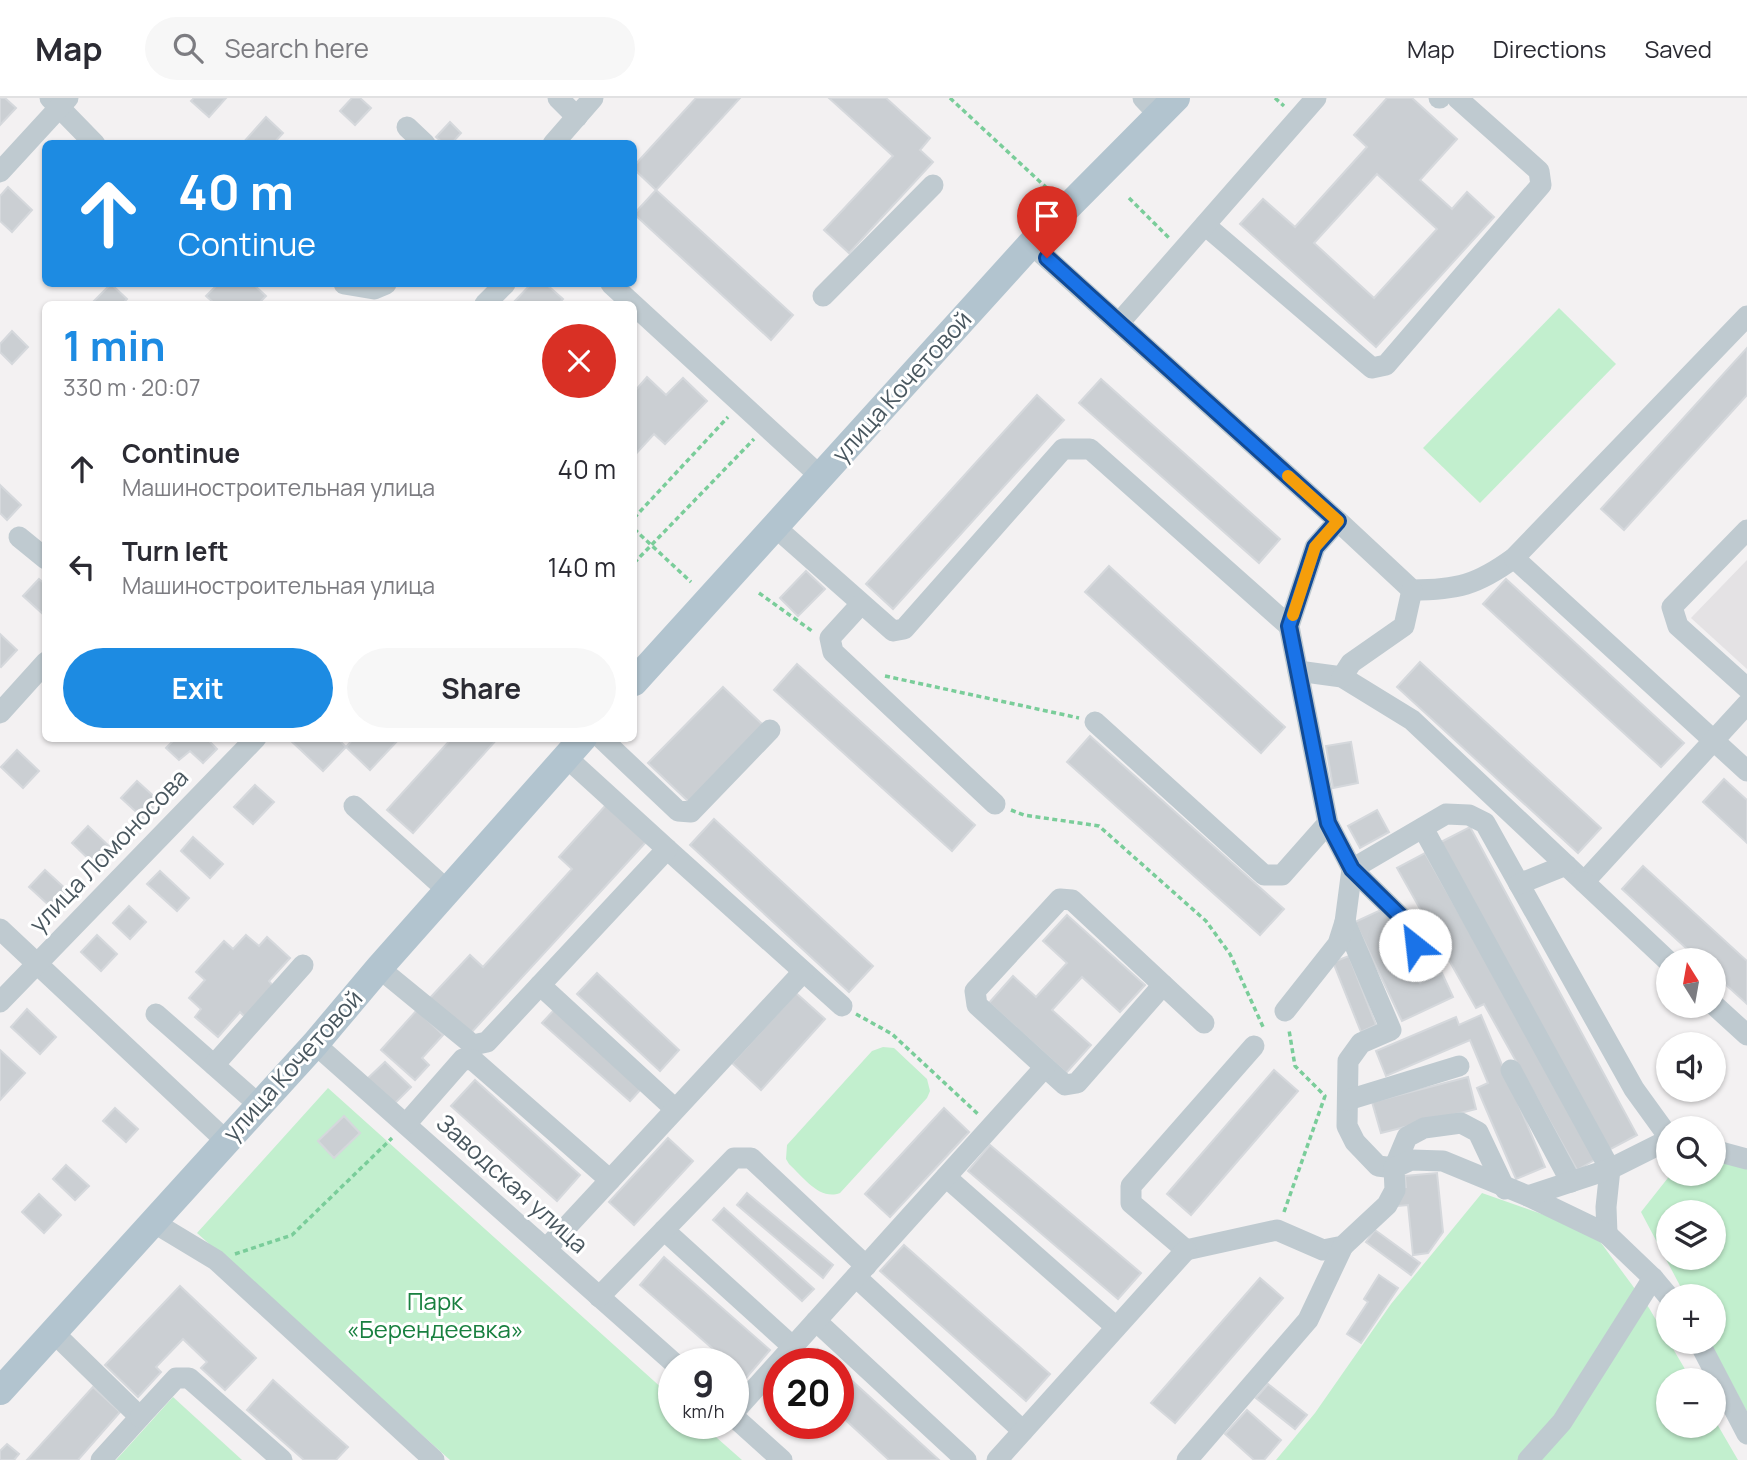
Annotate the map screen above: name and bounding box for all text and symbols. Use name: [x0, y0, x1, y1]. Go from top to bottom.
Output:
search box: [145, 17, 635, 80]
text: Map: [35, 26, 103, 71]
icon: search: [169, 29, 207, 67]
text: Search here: [225, 30, 369, 66]
text: Map: [1407, 32, 1455, 65]
text: Directions: [1493, 32, 1606, 65]
text: Saved: [1644, 32, 1712, 65]
text: 40 m: [178, 158, 294, 225]
icon: ahead: [63, 168, 154, 259]
pin: [1017, 186, 1077, 258]
icon: arrive: [1028, 197, 1066, 235]
text: Continue: [178, 222, 316, 266]
street label: улица Кочетовой: [824, 303, 978, 469]
text: 1 min: [63, 316, 166, 374]
button: close: [542, 324, 616, 398]
text: 330 m · 20:07: [63, 371, 201, 403]
text: Continue: [122, 435, 240, 471]
icon: ahead: [63, 450, 101, 488]
text: 40 m: [558, 451, 616, 487]
text: Машиностроительная улица: [122, 471, 435, 503]
text: Turn left: [122, 533, 229, 569]
icon: left: [63, 548, 101, 586]
text: 140 m: [547, 549, 616, 585]
text: Машиностроительная улица: [122, 569, 435, 601]
button: Exit: [63, 648, 333, 728]
button: Share: [347, 648, 616, 728]
street label: улица Ломоносова: [21, 761, 195, 939]
position arrow: [1378, 908, 1452, 982]
north arrow: [1656, 948, 1726, 1018]
map controls: [1656, 948, 1726, 1438]
street label: улица Кочетовой: [215, 982, 369, 1148]
button: sound: [1656, 1032, 1726, 1102]
street label: Заводская улица: [430, 1106, 596, 1260]
button: search: [1656, 1116, 1726, 1186]
button: layers: [1656, 1200, 1726, 1270]
park label: Парк «Берендеевка»: [346, 1284, 524, 1345]
button: +: [1656, 1284, 1726, 1354]
speed limit sign: 20: [763, 1348, 854, 1439]
text: 9: [693, 1360, 714, 1408]
button: −: [1656, 1368, 1726, 1438]
text: km/h: [683, 1399, 724, 1423]

